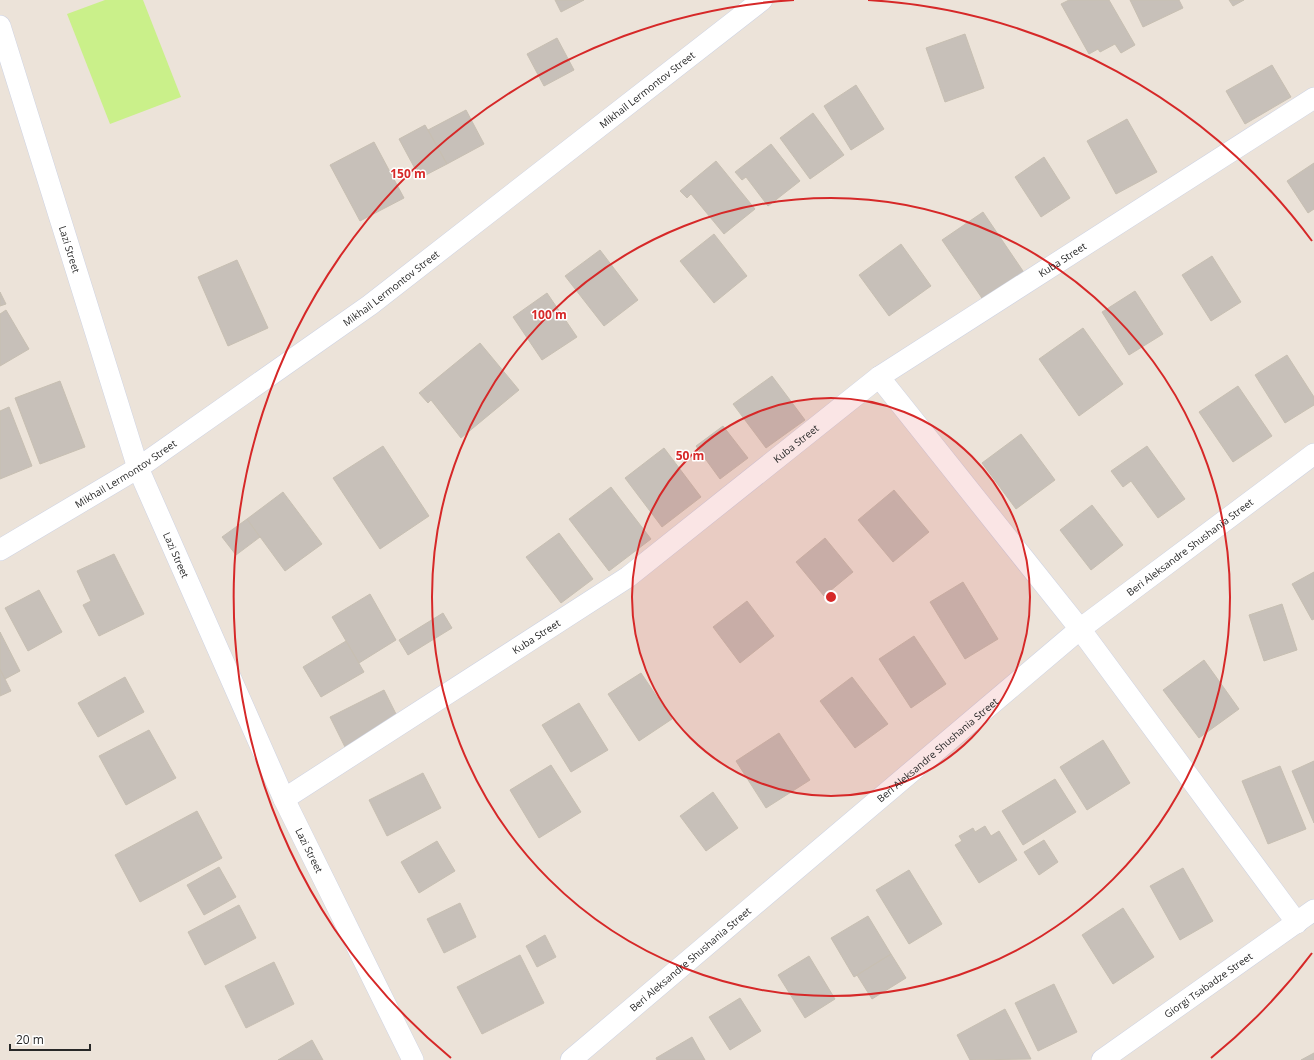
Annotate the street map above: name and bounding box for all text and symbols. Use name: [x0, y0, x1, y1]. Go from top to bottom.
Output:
street label: Mikhail Lermontov Street: [596, 48, 698, 131]
text: 150 m: [390, 165, 426, 182]
street label: Lazi Street: [56, 224, 84, 275]
street label: Kuba Street: [1035, 239, 1089, 280]
street label: Mikhail Lermontov Street: [340, 247, 442, 329]
text: 100 m: [531, 306, 567, 323]
street label: Kuba Street: [770, 421, 822, 466]
street label: Mikhail Lermontov Street: [72, 436, 179, 511]
text: 50 m: [676, 447, 704, 464]
street label: Beri Aleksandre Shushania Street: [1123, 495, 1256, 599]
street label: Lazi Street: [160, 530, 193, 580]
centre of rings: [824, 590, 838, 604]
street label: Kuba Street: [509, 615, 563, 657]
street label: Beri Aleksandre Shushania Street: [874, 694, 1001, 805]
street label: Lazi Street: [292, 825, 327, 876]
street label: Beri Aleksandre Shushania Street: [626, 903, 754, 1015]
street label: Giorgi Tsabadze Street: [1161, 949, 1255, 1021]
scale bar: [10, 1026, 90, 1052]
text: 20 m: [16, 1031, 44, 1048]

